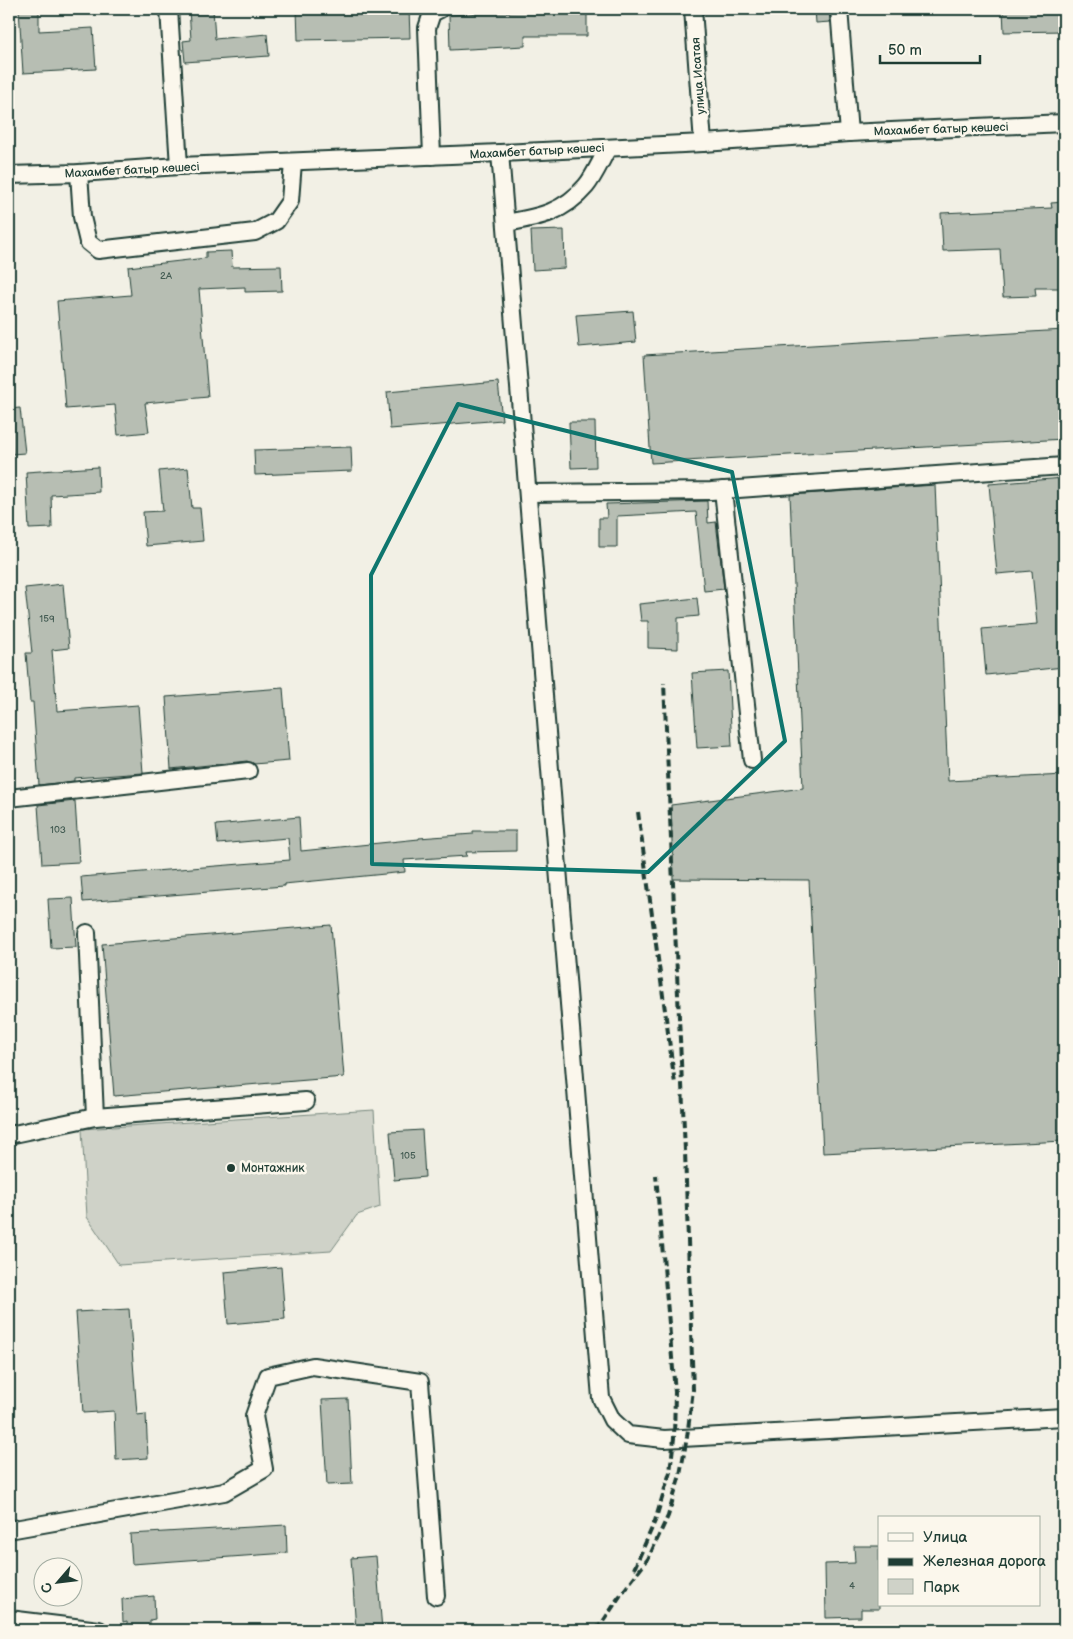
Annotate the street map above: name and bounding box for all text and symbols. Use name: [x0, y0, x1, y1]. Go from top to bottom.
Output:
scale bar: [880, 32, 980, 64]
street label: улица Исатая: [688, 36, 709, 115]
text: 50 m: [888, 41, 922, 60]
street label: Махамбет батыр көшесі: [873, 120, 1009, 139]
street label: Махамбет батыр көшесі: [469, 140, 605, 163]
street label: Махамбет батыр көшесі: [64, 159, 200, 182]
house number: 2А: [160, 270, 173, 282]
house number: 159: [39, 613, 55, 625]
house number: 103: [50, 824, 66, 836]
house number: 105: [400, 1150, 416, 1162]
place label: Монтажник: [241, 1161, 305, 1176]
marker: Монтажник: [225, 1162, 237, 1174]
legend: [878, 1516, 1040, 1606]
text: Улица: [923, 1528, 968, 1547]
text: Железная дорога: [923, 1552, 1046, 1571]
north arrow: [32, 1556, 82, 1606]
text: Парк: [923, 1578, 960, 1597]
text: С: [37, 1579, 57, 1596]
house number: 4: [849, 1580, 855, 1592]

